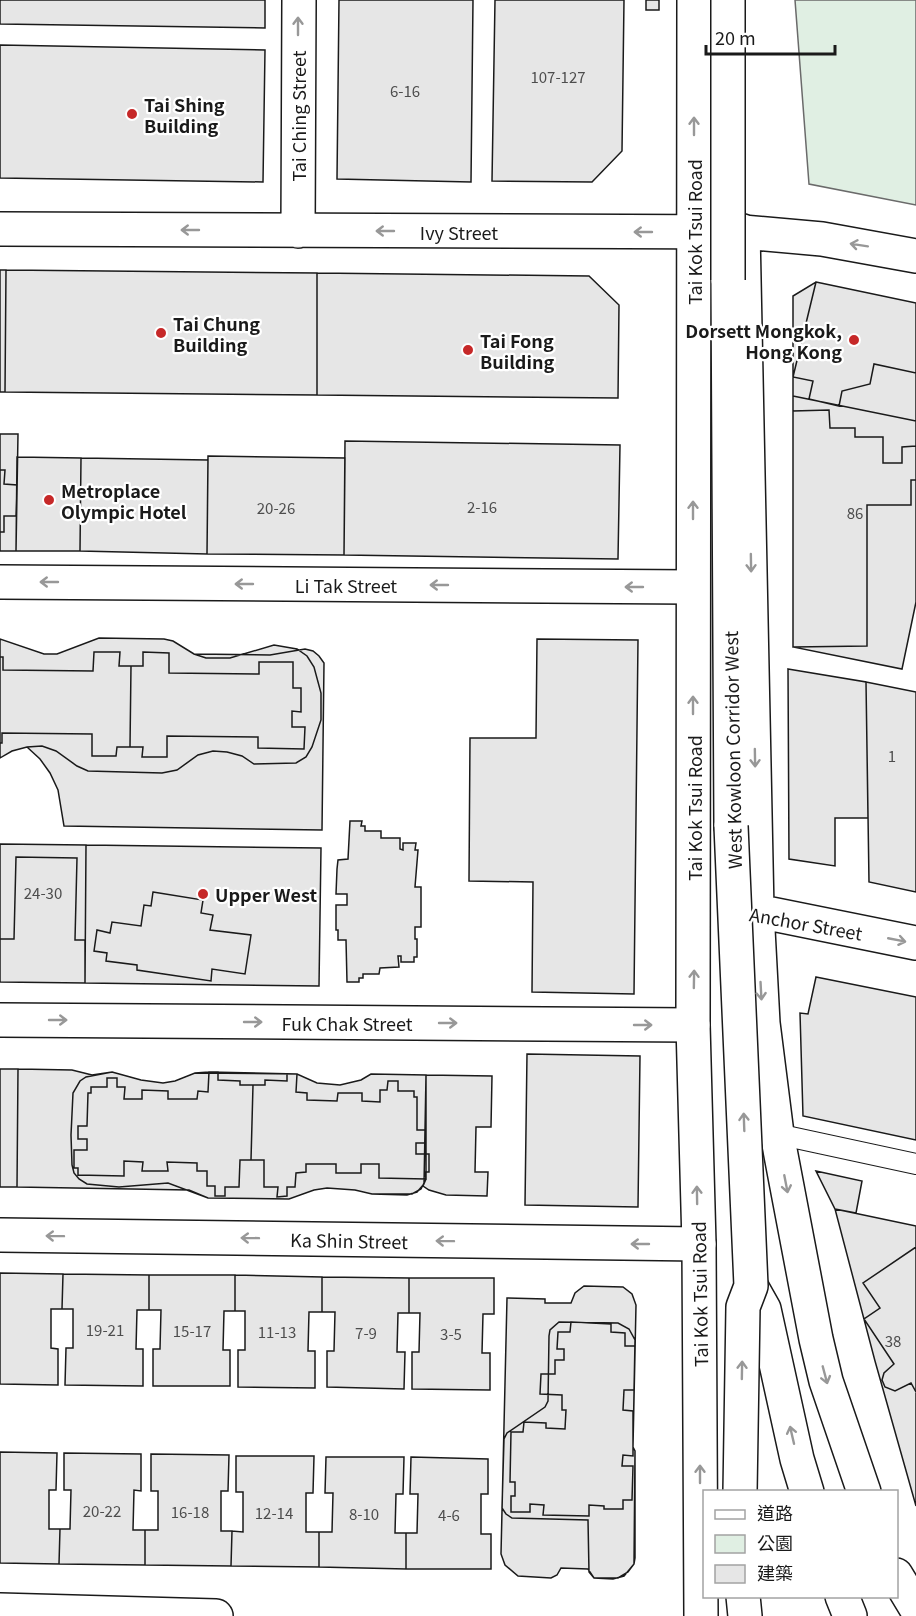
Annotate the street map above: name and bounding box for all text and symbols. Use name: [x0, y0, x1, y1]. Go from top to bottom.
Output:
one-way arrow: [292, 16, 304, 36]
scale bar: [706, 18, 835, 56]
text: 20 m: [715, 24, 756, 50]
street label: Tai Ching Street: [285, 50, 311, 182]
house number: 107-127: [530, 66, 586, 87]
house number: 6-16: [390, 80, 420, 101]
place label: Tai Shing Building: [144, 91, 225, 138]
marker: Tai Shing Building: [125, 107, 139, 121]
one-way arrow: [688, 116, 700, 136]
street label: Tai Kok Tsui Road: [681, 159, 707, 305]
street label: Ivy Street: [420, 219, 498, 245]
one-way arrow: [181, 225, 201, 236]
one-way arrow: [375, 226, 395, 237]
one-way arrow: [633, 226, 653, 238]
one-way arrow: [849, 239, 869, 250]
place label: Tai Chung Building: [173, 310, 260, 357]
place label: Dorsett Mongkok, Hong Kong: [685, 317, 842, 364]
marker: Tai Chung Building: [154, 326, 168, 340]
place label: Tai Fong Building: [480, 327, 554, 374]
marker: Dorsett Mongkok, Hong Kong: [847, 333, 861, 347]
marker: Tai Fong Building: [461, 343, 475, 357]
place label: Metroplace Olympic Hotel: [61, 477, 187, 524]
marker: Metroplace Olympic Hotel: [42, 493, 56, 507]
house number: 2-16: [467, 496, 497, 517]
house number: 20-26: [257, 497, 295, 518]
one-way arrow: [687, 500, 699, 520]
house number: 86: [847, 502, 863, 523]
one-way arrow: [745, 553, 757, 573]
street label: Li Tak Street: [295, 572, 397, 598]
one-way arrow: [39, 577, 59, 588]
one-way arrow: [234, 578, 254, 590]
one-way arrow: [429, 579, 449, 591]
one-way arrow: [624, 581, 644, 593]
street label: West Kowloon Corridor West: [717, 631, 747, 869]
one-way arrow: [687, 695, 699, 715]
street label: Tai Kok Tsui Road: [681, 735, 707, 881]
house number: 1: [888, 745, 896, 766]
one-way arrow: [749, 748, 760, 768]
place label: Upper West: [215, 881, 317, 907]
house number: 24-30: [24, 882, 62, 903]
marker: Upper West: [196, 887, 210, 901]
street label: Anchor Street: [748, 900, 865, 946]
one-way arrow: [887, 934, 906, 946]
one-way arrow: [688, 969, 700, 989]
one-way arrow: [756, 980, 767, 1000]
street label: Fuk Chak Street: [281, 1010, 413, 1036]
one-way arrow: [48, 1015, 68, 1026]
one-way arrow: [243, 1016, 263, 1028]
one-way arrow: [438, 1017, 458, 1029]
one-way arrow: [633, 1019, 653, 1031]
one-way arrow: [738, 1113, 749, 1133]
one-way arrow: [781, 1174, 792, 1193]
one-way arrow: [692, 1185, 703, 1205]
street label: Tai Kok Tsui Road: [685, 1221, 713, 1367]
street label: Ka Shin Street: [290, 1226, 408, 1254]
one-way arrow: [46, 1230, 66, 1242]
one-way arrow: [241, 1233, 261, 1244]
one-way arrow: [436, 1235, 456, 1247]
one-way arrow: [631, 1238, 651, 1250]
house number: 19-21: [86, 1319, 124, 1340]
house number: 15-17: [173, 1320, 211, 1341]
house number: 11-13: [258, 1321, 296, 1342]
house number: 7-9: [355, 1322, 377, 1343]
house number: 3-5: [440, 1323, 462, 1344]
house number: 38: [885, 1330, 901, 1351]
one-way arrow: [736, 1361, 748, 1381]
one-way arrow: [820, 1365, 831, 1384]
one-way arrow: [785, 1426, 797, 1445]
one-way arrow: [694, 1464, 706, 1484]
legend: [703, 1490, 898, 1598]
text: 道路: [757, 1499, 793, 1525]
house number: 20-22: [83, 1500, 121, 1521]
house number: 16-18: [171, 1501, 209, 1522]
house number: 12-14: [255, 1502, 293, 1523]
house number: 8-10: [349, 1503, 379, 1524]
house number: 4-6: [438, 1504, 460, 1525]
text: 公園: [757, 1529, 793, 1555]
text: 建築: [757, 1559, 793, 1585]

